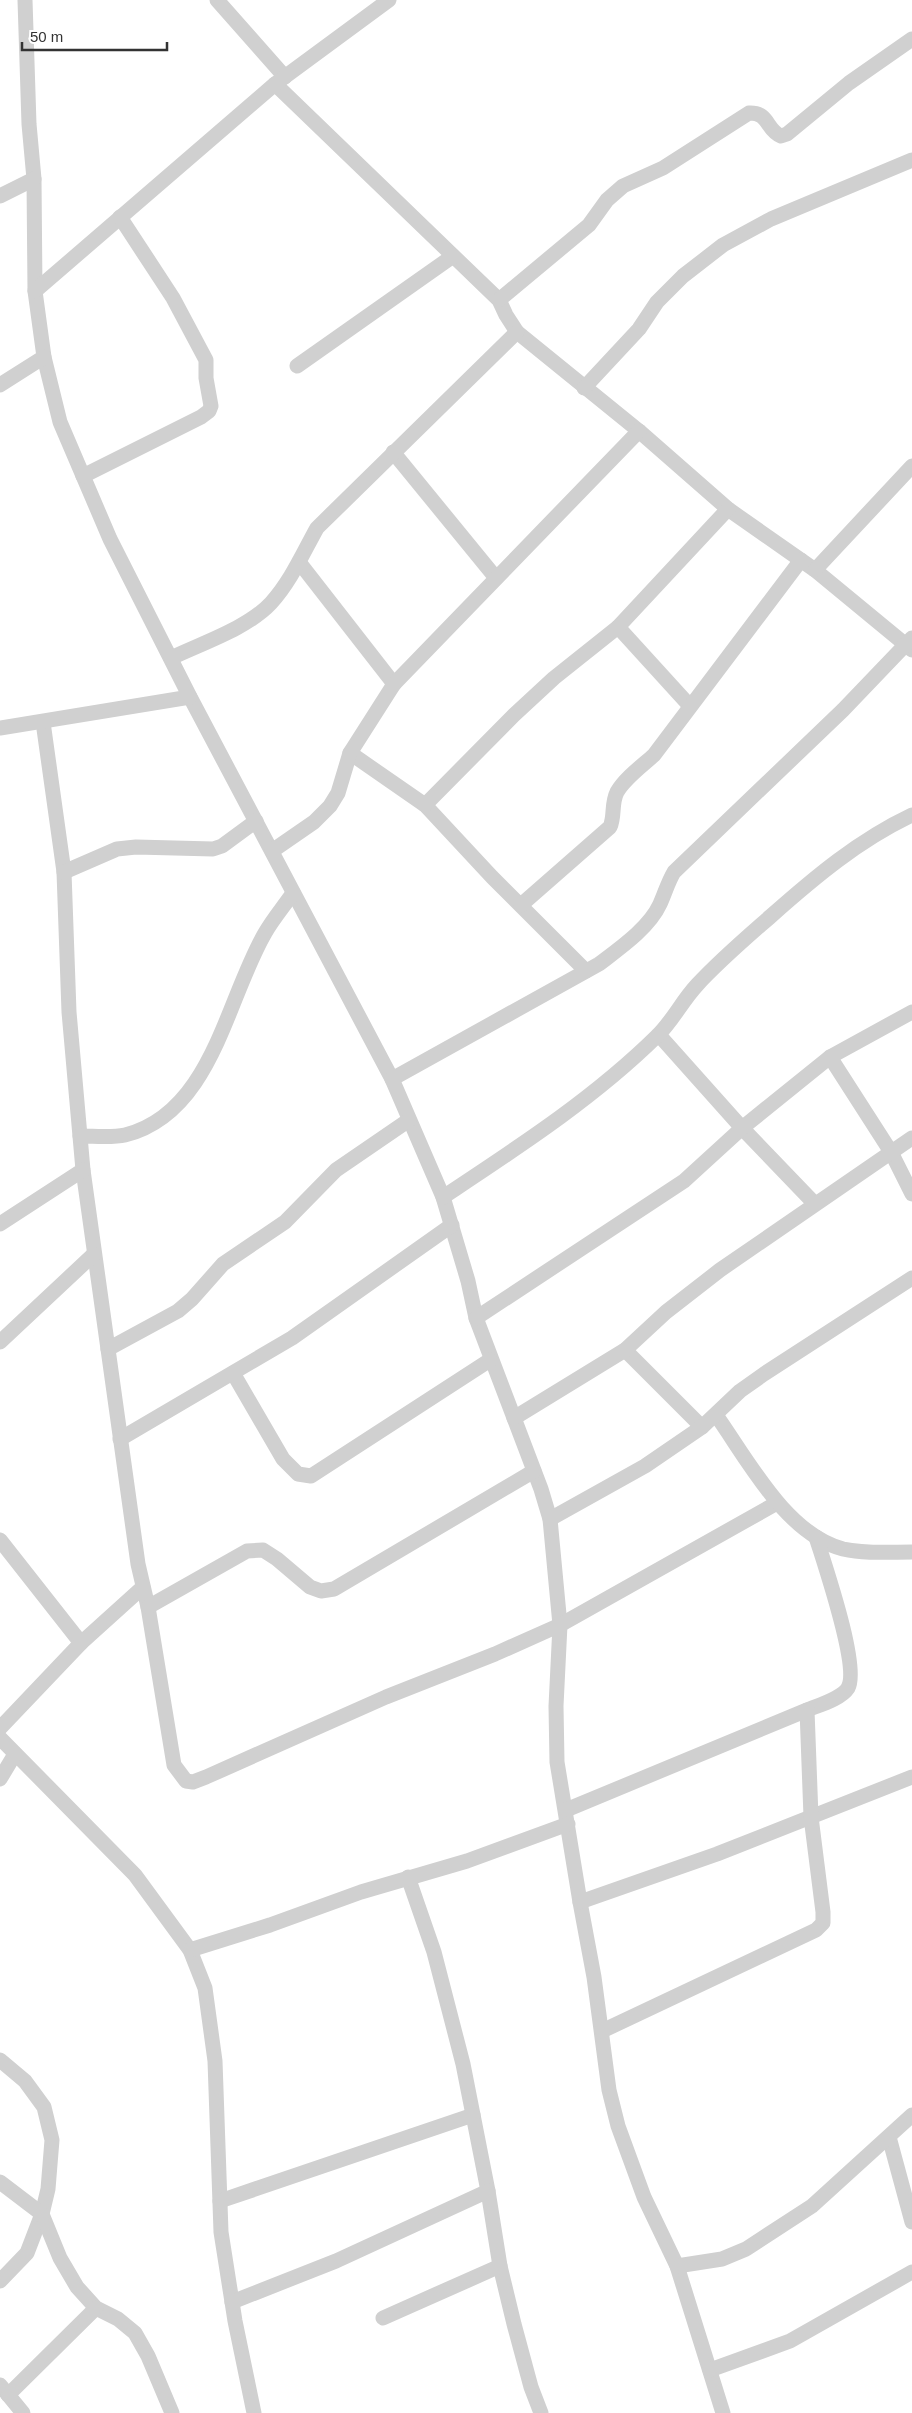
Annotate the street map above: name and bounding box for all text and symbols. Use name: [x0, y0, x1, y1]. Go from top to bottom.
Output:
scale bar: [22, 20, 168, 52]
text: 50 m: [30, 28, 63, 45]

